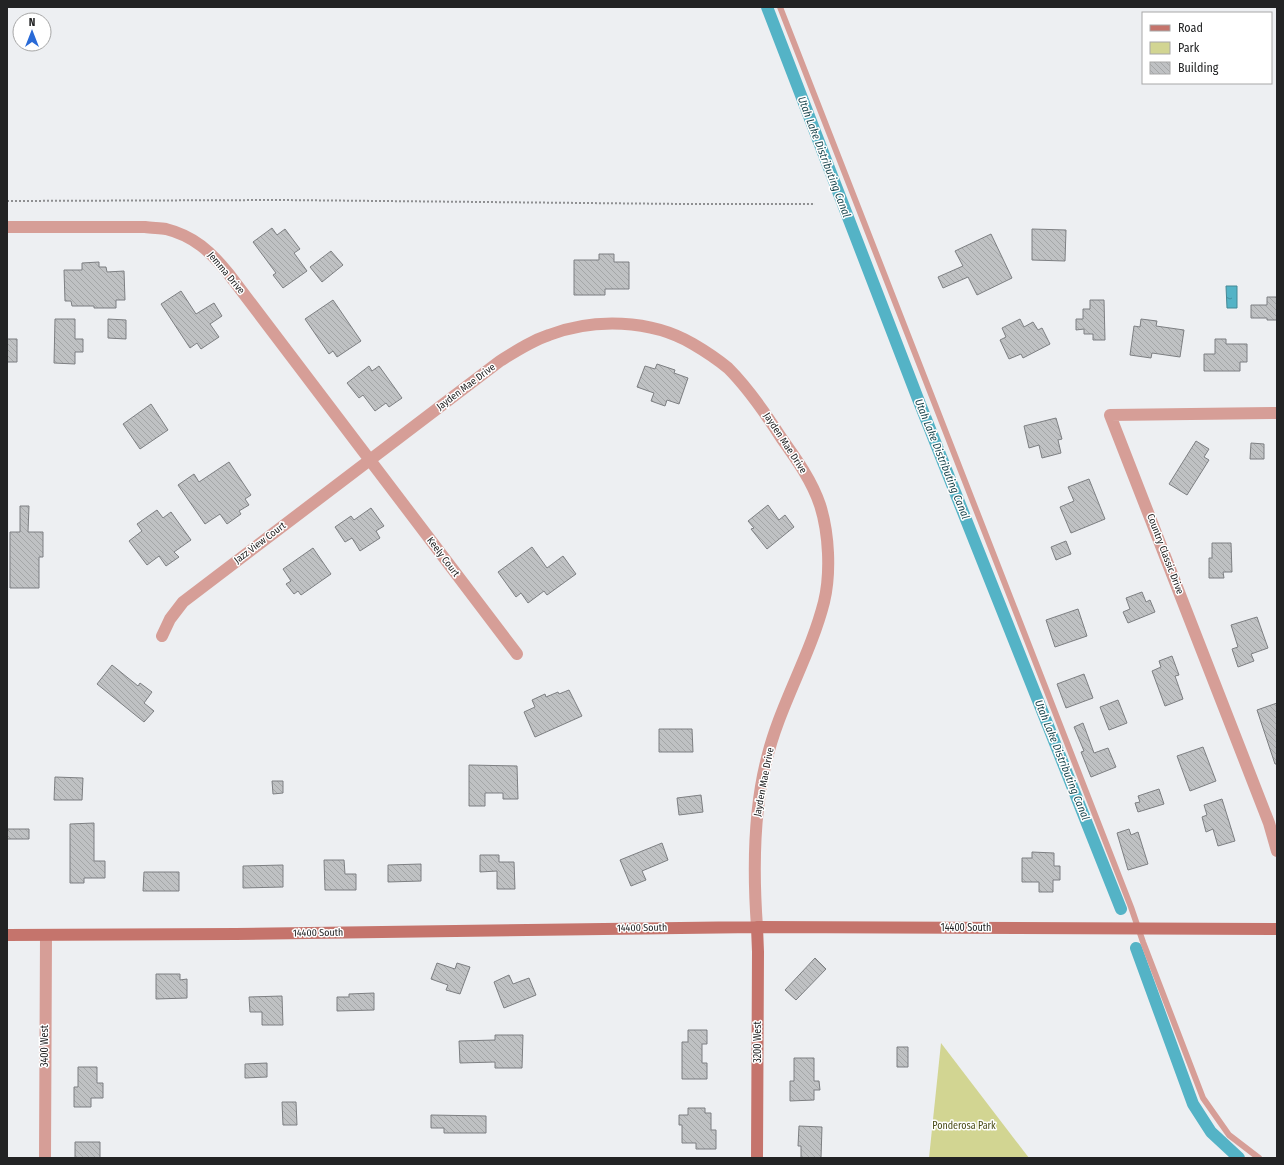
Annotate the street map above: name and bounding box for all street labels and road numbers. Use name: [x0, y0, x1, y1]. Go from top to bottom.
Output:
street label: Jemma Drive: [205, 249, 247, 297]
street label: Jayden Mae Drive: [434, 361, 498, 413]
street label: Jayden Mae Drive: [761, 410, 809, 476]
street label: Country Classic Drive: [1144, 512, 1186, 596]
street label: Jazz View Court: [232, 519, 289, 566]
street label: Keely Court: [424, 535, 462, 580]
street label: Jayden Mae Drive: [751, 746, 777, 818]
street label: 14400 South: [617, 922, 667, 934]
street label: 14400 South: [941, 922, 991, 934]
street label: 14400 South: [293, 927, 343, 939]
street label: 3200 West: [752, 1021, 764, 1063]
street label: 3400 West: [39, 1024, 51, 1067]

